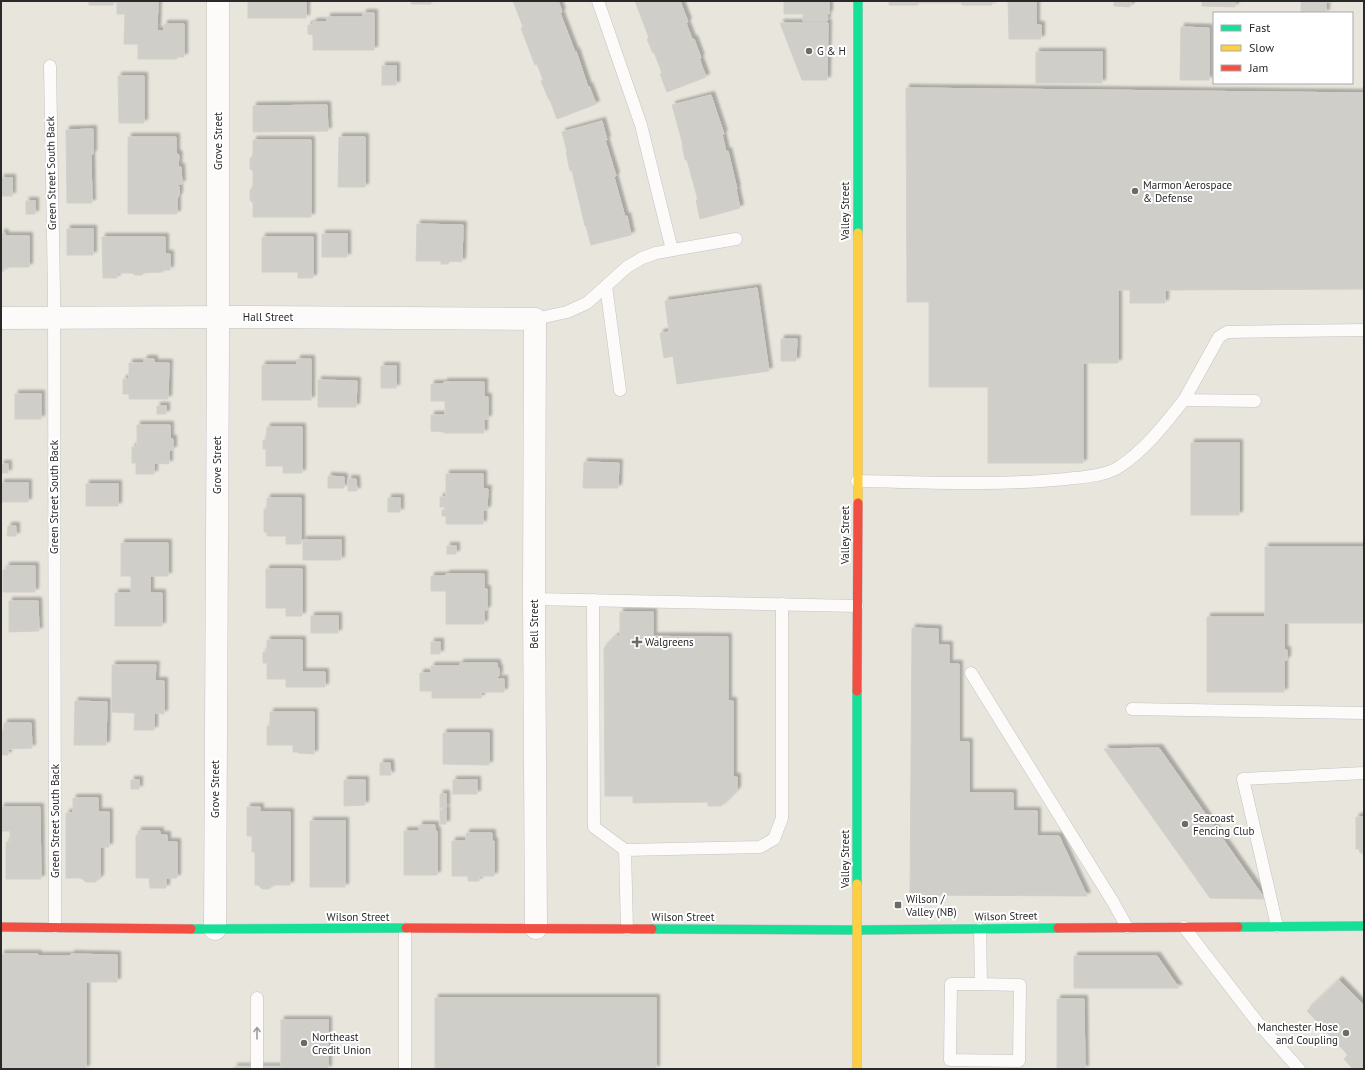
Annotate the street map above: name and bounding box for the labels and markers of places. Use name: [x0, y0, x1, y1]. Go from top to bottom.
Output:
place label: G & H: [817, 44, 846, 58]
marker: G & H: [804, 46, 814, 56]
place label: Marmon Aerospace & Defense: [1143, 178, 1233, 205]
marker: Marmon Aerospace & Defense: [1130, 186, 1140, 196]
place label: Walgreens: [645, 635, 694, 649]
marker: Walgreens: [632, 637, 642, 647]
place label: Seacoast Fencing Club: [1193, 811, 1254, 838]
marker: Seacoast Fencing Club: [1180, 819, 1190, 829]
place label: Wilson / Valley (NB): [905, 892, 957, 919]
marker: Wilson / Valley (NB): [893, 900, 903, 910]
place label: Manchester Hose and Coupling: [1257, 1020, 1338, 1047]
marker: Manchester Hose and Coupling: [1341, 1028, 1351, 1038]
place label: Northeast Credit Union: [312, 1030, 371, 1057]
marker: Northeast Credit Union: [299, 1038, 309, 1048]

